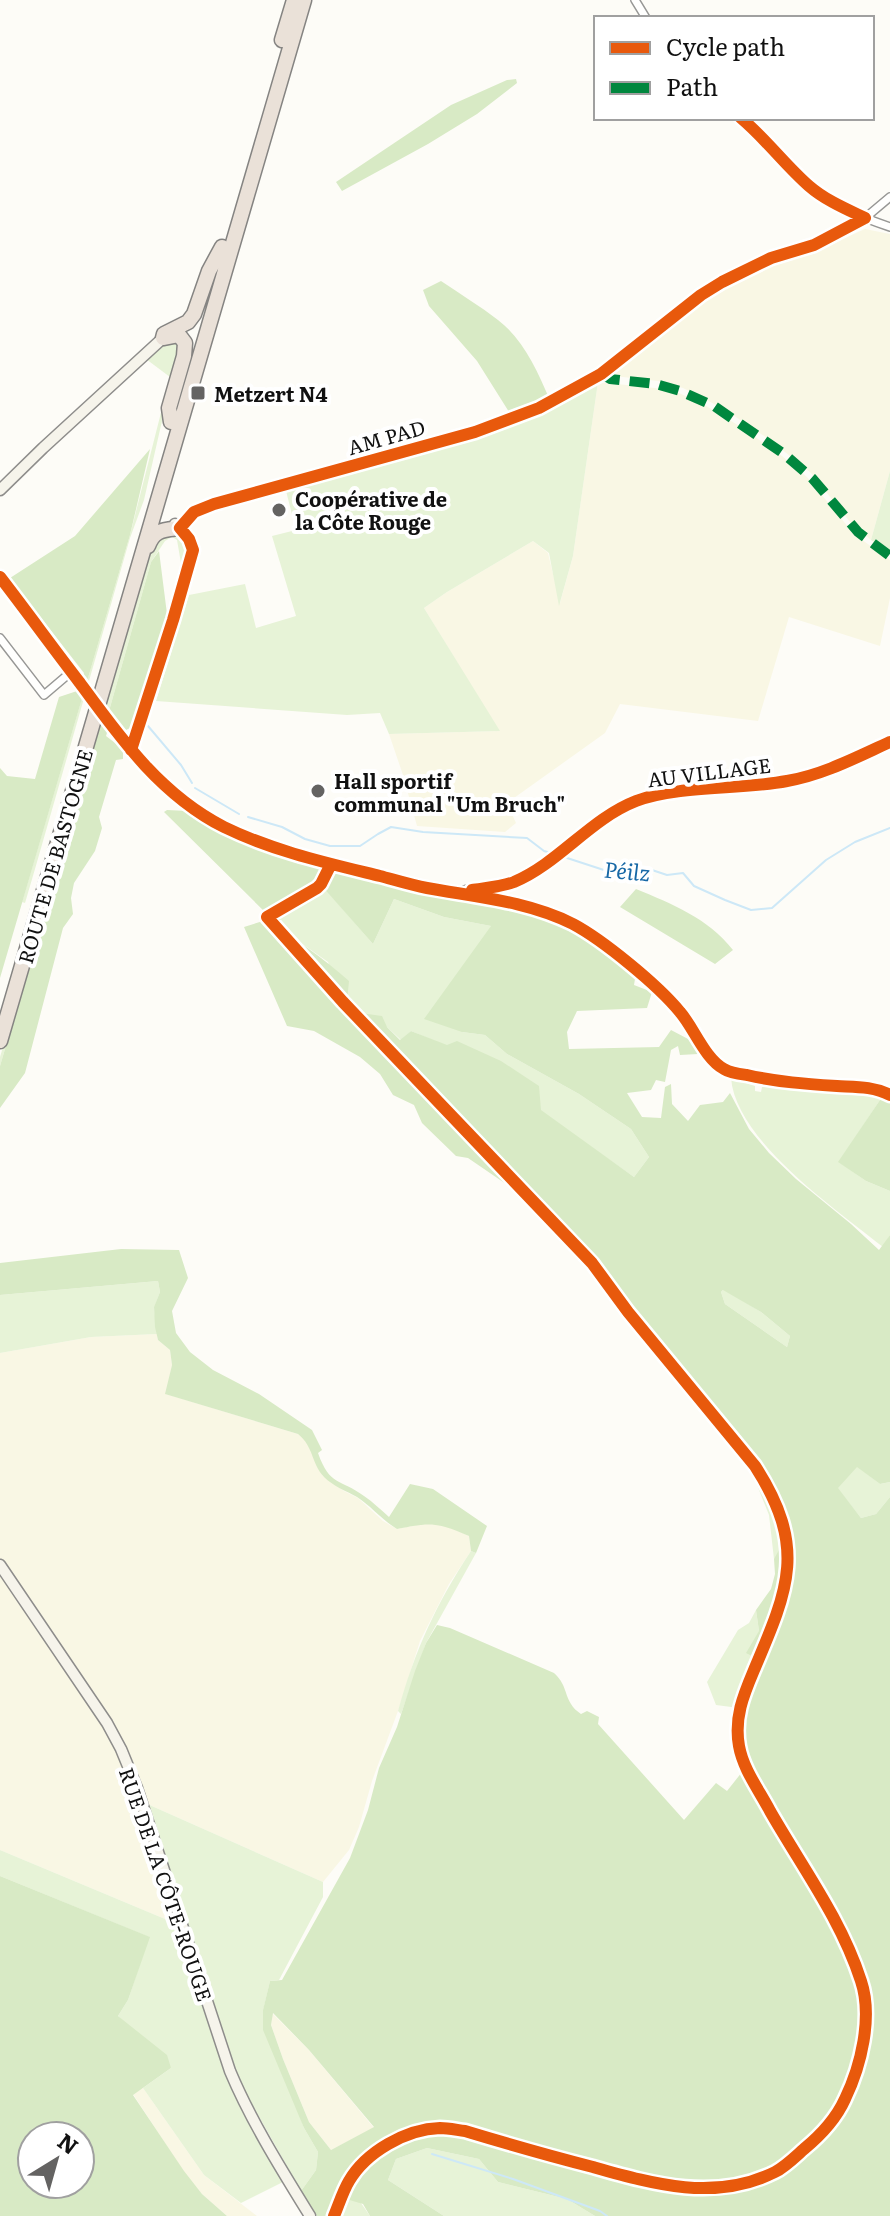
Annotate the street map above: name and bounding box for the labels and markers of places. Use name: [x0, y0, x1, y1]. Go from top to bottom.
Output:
place label: Metzert N4: [214, 378, 328, 408]
marker: Metzert N4: [189, 384, 207, 402]
place label: Coopérative de la Côte Rouge: [295, 483, 447, 536]
marker: Coopérative de la Côte Rouge: [270, 501, 288, 519]
place label: Hall sportif communal "Um Bruch": [334, 765, 565, 818]
marker: Hall sportif communal "Um Bruch": [309, 782, 327, 800]

